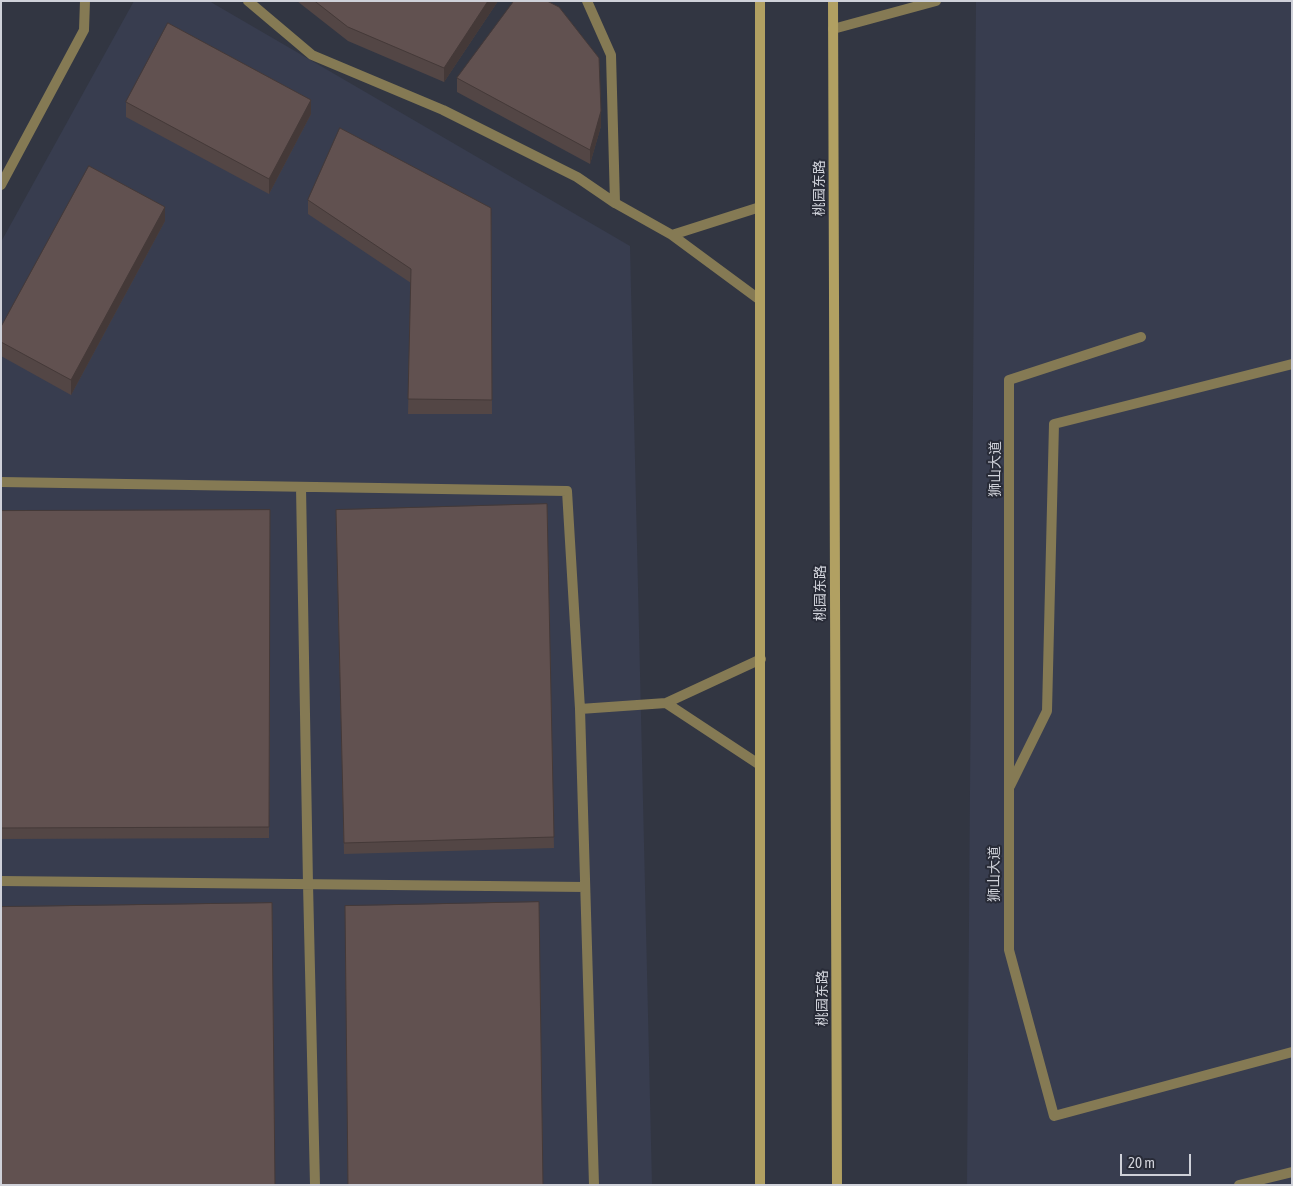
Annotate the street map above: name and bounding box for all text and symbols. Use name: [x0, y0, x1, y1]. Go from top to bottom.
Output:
street label: 桃园东路: [812, 160, 828, 216]
street label: 狮山大道: [988, 441, 1004, 497]
street label: 桃园东路: [813, 565, 829, 621]
street label: 狮山大道: [987, 846, 1003, 902]
street label: 桃园东路: [815, 970, 831, 1026]
scale bar: [1123, 1144, 1194, 1176]
text: 20 m: [1128, 1154, 1155, 1171]

